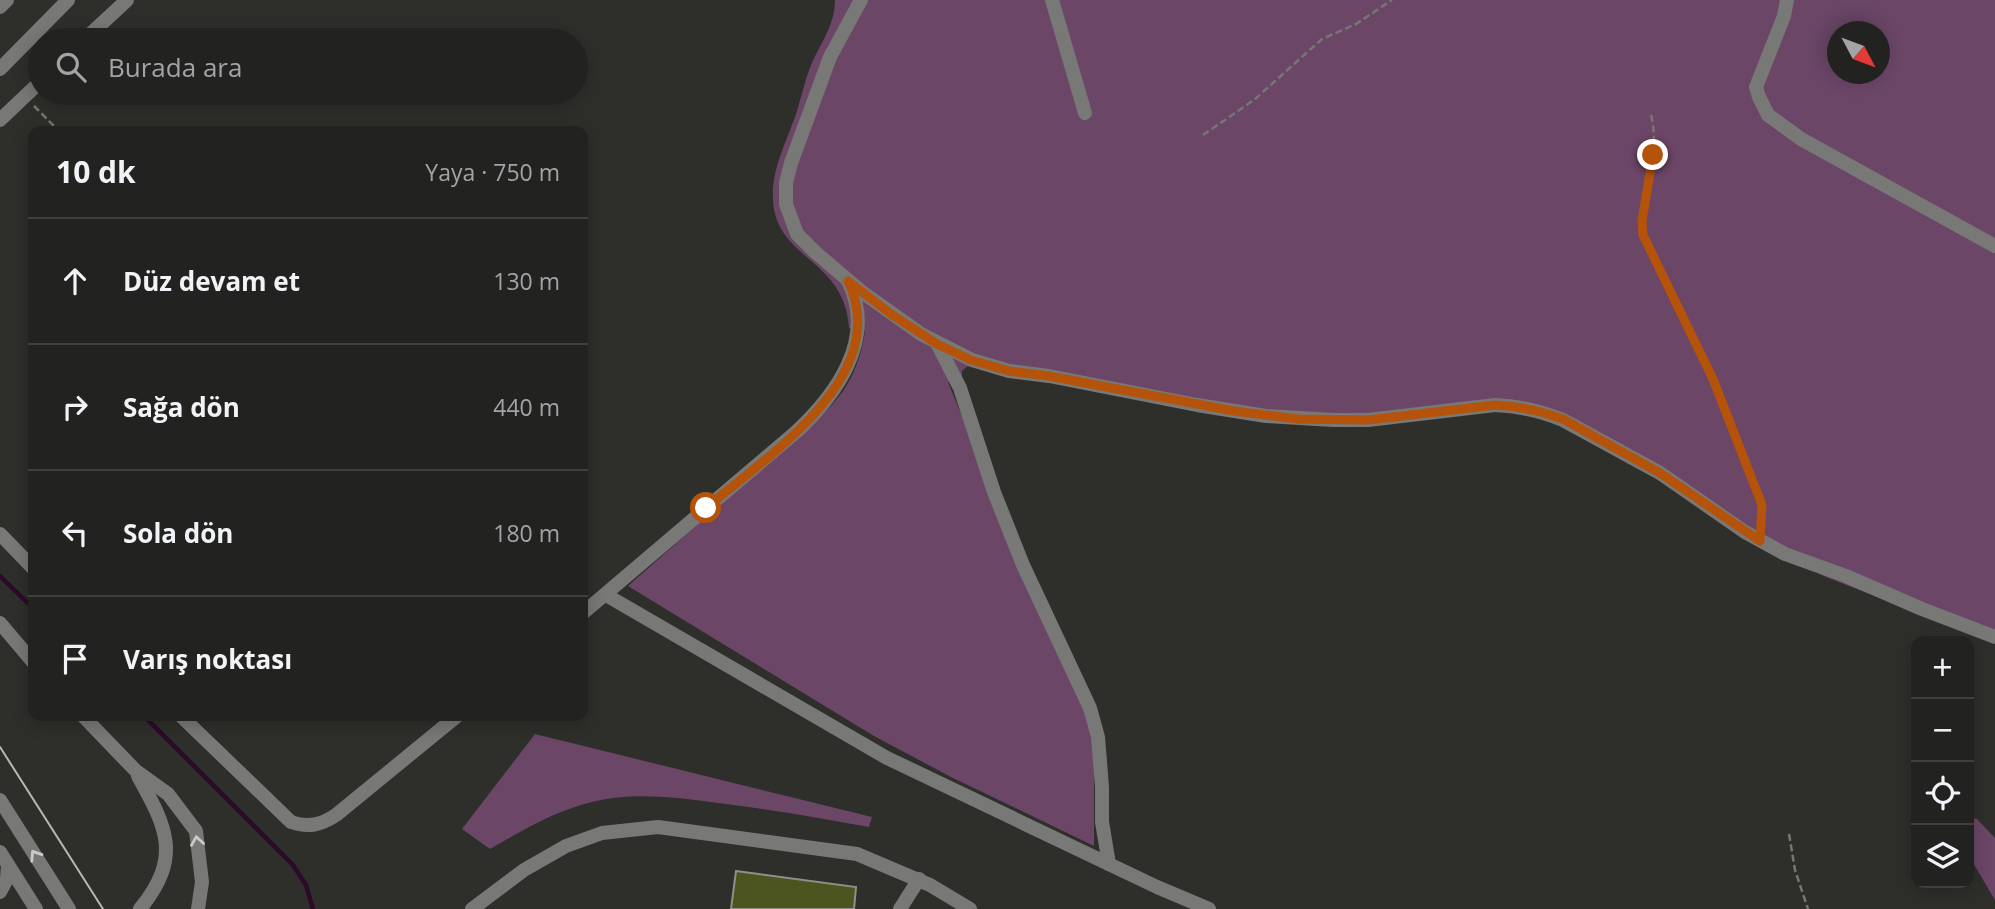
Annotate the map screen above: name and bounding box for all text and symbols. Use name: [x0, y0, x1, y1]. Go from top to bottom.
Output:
north arrow: [1827, 21, 1890, 84]
search box: [28, 28, 588, 105]
icon: search: [52, 48, 90, 86]
text: Burada ara: [108, 49, 242, 85]
route end: [1637, 139, 1668, 170]
text: 10 dk: [56, 151, 136, 192]
text: Yaya · 750 m: [425, 156, 560, 188]
icon: ahead: [56, 262, 94, 300]
text: Düz devam et: [123, 263, 300, 299]
text: 130 m: [493, 265, 560, 297]
icon: right: [56, 388, 94, 426]
text: Sağa dön: [123, 389, 240, 425]
text: 440 m: [493, 391, 560, 423]
route start: [690, 492, 721, 523]
icon: left: [56, 514, 94, 552]
text: Sola dön: [123, 515, 233, 551]
text: 180 m: [493, 517, 560, 549]
map controls: [1911, 636, 1974, 888]
button: +: [1911, 636, 1974, 699]
icon: arrive: [56, 640, 94, 678]
text: Varış noktası: [123, 641, 292, 677]
button: −: [1911, 699, 1974, 762]
button: locate: [1911, 762, 1974, 825]
button: layers: [1911, 825, 1974, 888]
one-way arrow: [190, 835, 205, 847]
one-way arrow: [30, 849, 43, 862]

